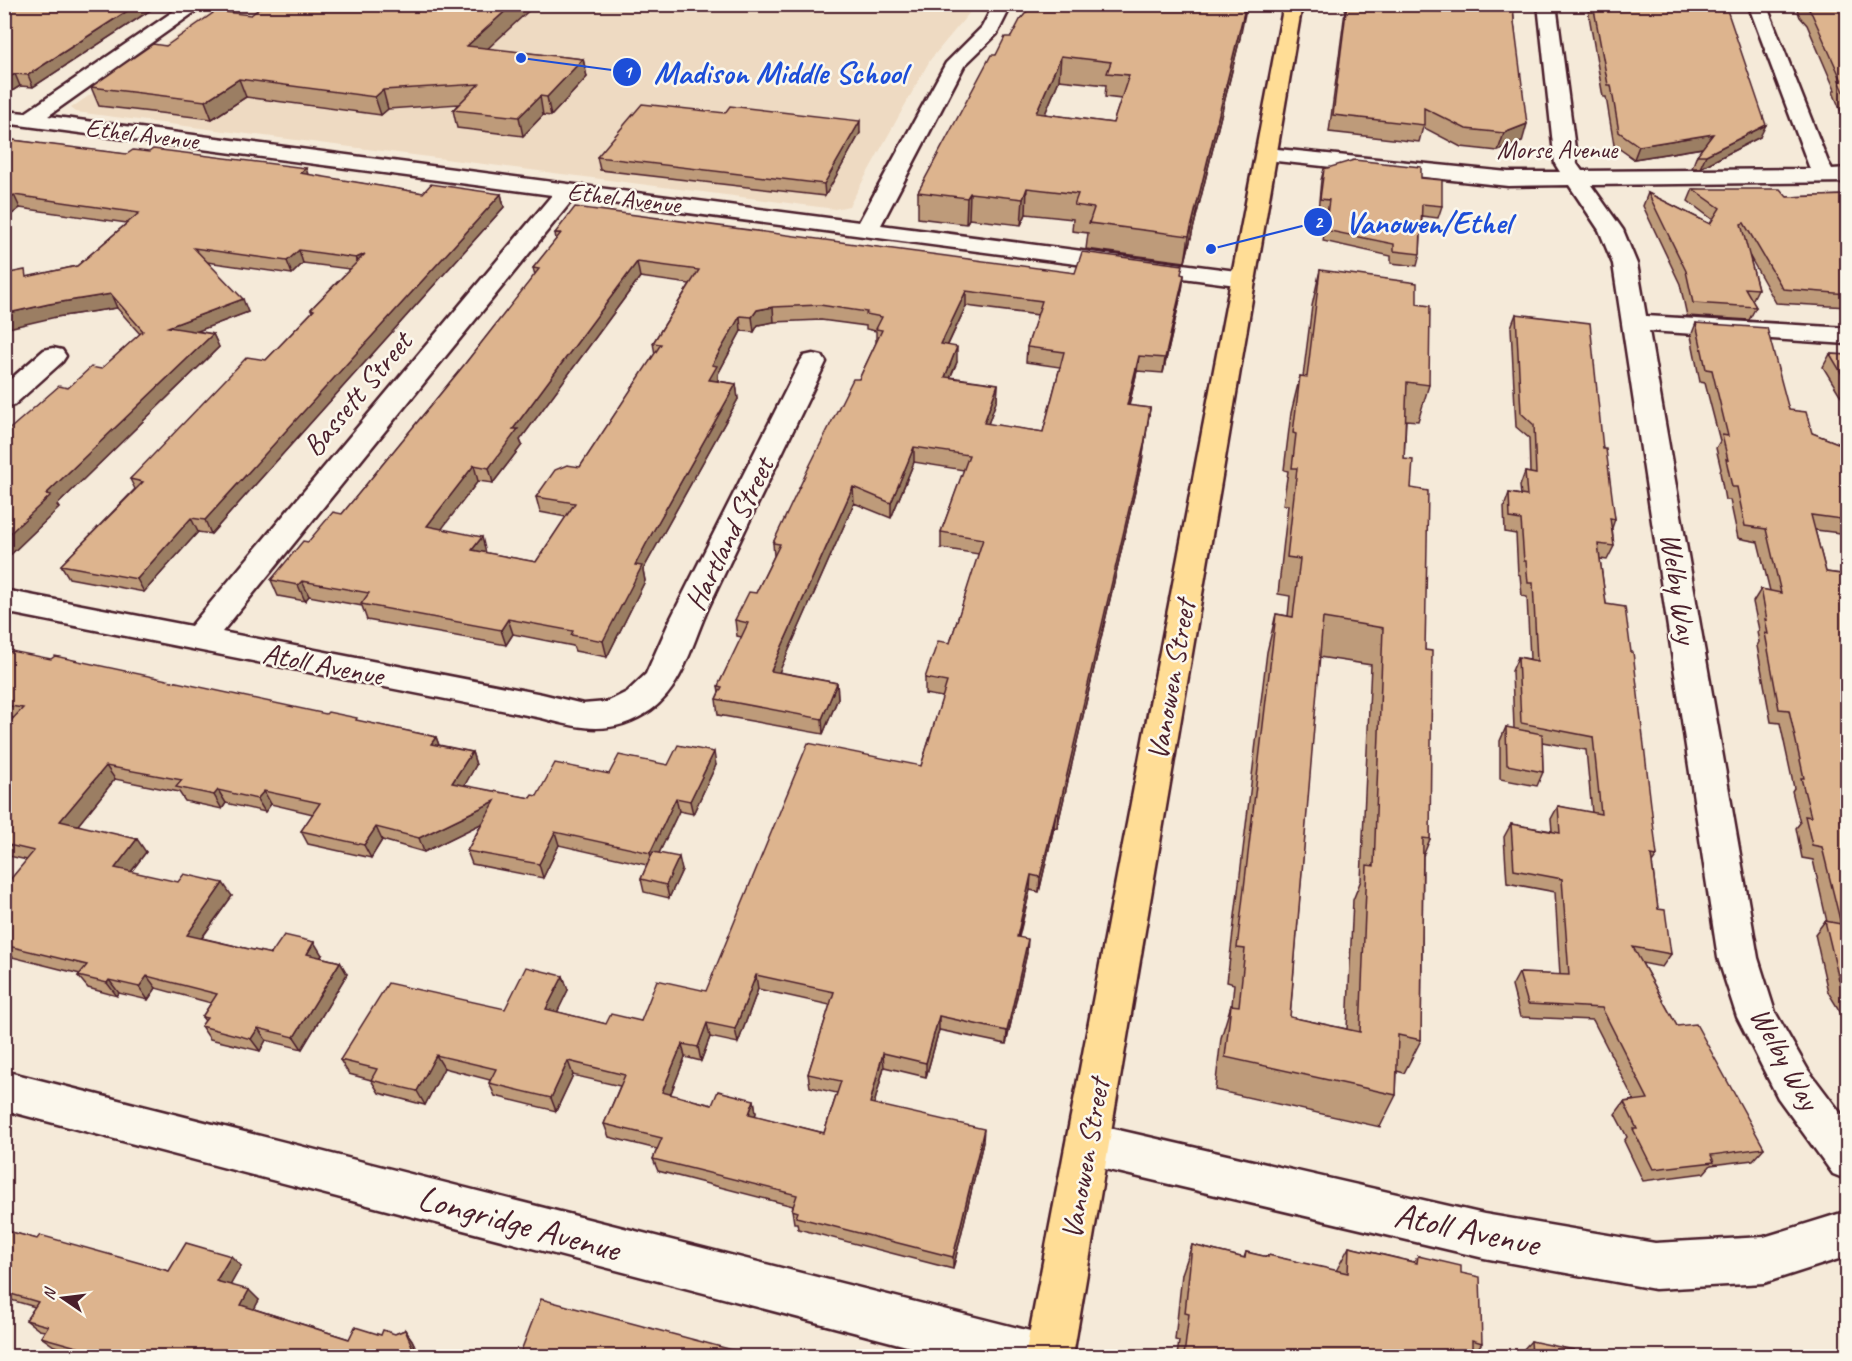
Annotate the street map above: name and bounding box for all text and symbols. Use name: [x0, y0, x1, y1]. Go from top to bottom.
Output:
callout: Madison Middle School: [612, 47, 918, 97]
text: Madison Middle School: [654, 52, 912, 93]
text: 1: [623, 61, 633, 83]
street label: Ethel Avenue: [84, 111, 203, 158]
street label: Morse Avenue: [1497, 133, 1619, 166]
street label: Ethel Avenue: [566, 175, 685, 222]
callout: Vanowen/Ethel: [1303, 197, 1523, 247]
text: Vanowen/Ethel: [1345, 202, 1517, 243]
text: 2: [1314, 211, 1324, 233]
street label: Bassett Street: [294, 322, 422, 464]
street label: Hartland Street: [676, 449, 784, 617]
street label: Welby Way: [1652, 530, 1707, 649]
street label: Vanowen Street: [1138, 593, 1204, 763]
street label: Atoll Avenue: [259, 634, 389, 695]
street label: Welby Way: [1741, 1000, 1830, 1118]
street label: Vanowen Street: [1052, 1072, 1118, 1242]
street label: Longridge Avenue: [413, 1174, 627, 1273]
street label: Atoll Avenue: [1391, 1191, 1546, 1267]
north arrow: [33, 1268, 93, 1328]
text: N: [39, 1284, 61, 1302]

